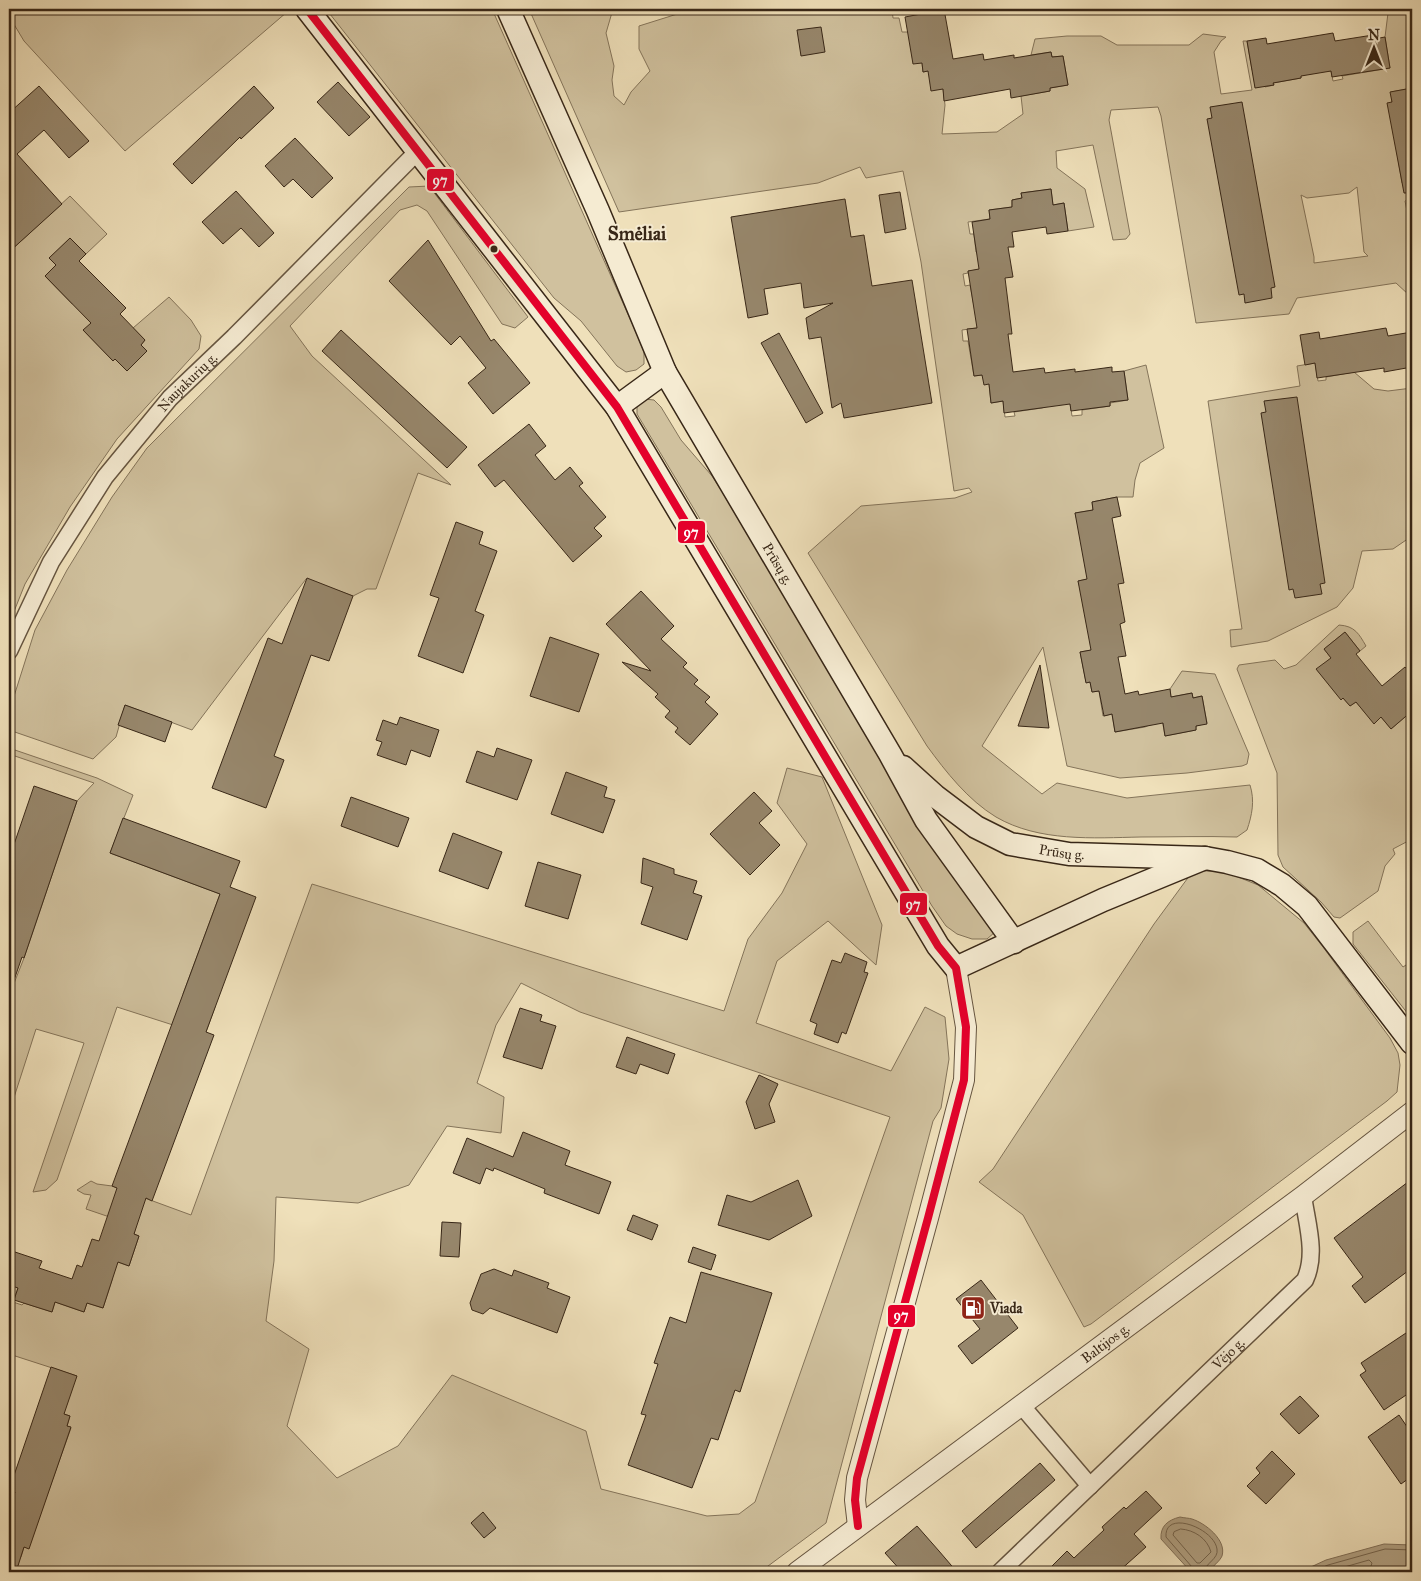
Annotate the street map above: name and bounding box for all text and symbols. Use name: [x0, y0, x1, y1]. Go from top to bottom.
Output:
north arrow: [1348, 22, 1398, 72]
text: N: [1368, 27, 1380, 44]
line badge: 97: [426, 168, 455, 192]
text: 97: [433, 172, 448, 190]
district label: Smėliai: [608, 222, 667, 245]
unlabelled marker: [489, 244, 499, 254]
street label: Naujakurių g.: [154, 349, 221, 415]
line badge: 97: [677, 520, 706, 544]
text: 97: [684, 524, 699, 542]
street label: Prūsų g.: [759, 540, 796, 588]
street label: Prūsų g.: [1038, 841, 1085, 863]
line badge: 97: [899, 892, 928, 916]
text: 97: [906, 896, 921, 914]
fuel station icon: Viada: [960, 1295, 986, 1321]
place label: Viada: [989, 1300, 1024, 1317]
line badge: 97: [887, 1304, 916, 1328]
text: 97: [894, 1307, 909, 1325]
street label: Baltijos g.: [1078, 1320, 1133, 1367]
street label: Vėjo g.: [1208, 1334, 1248, 1374]

